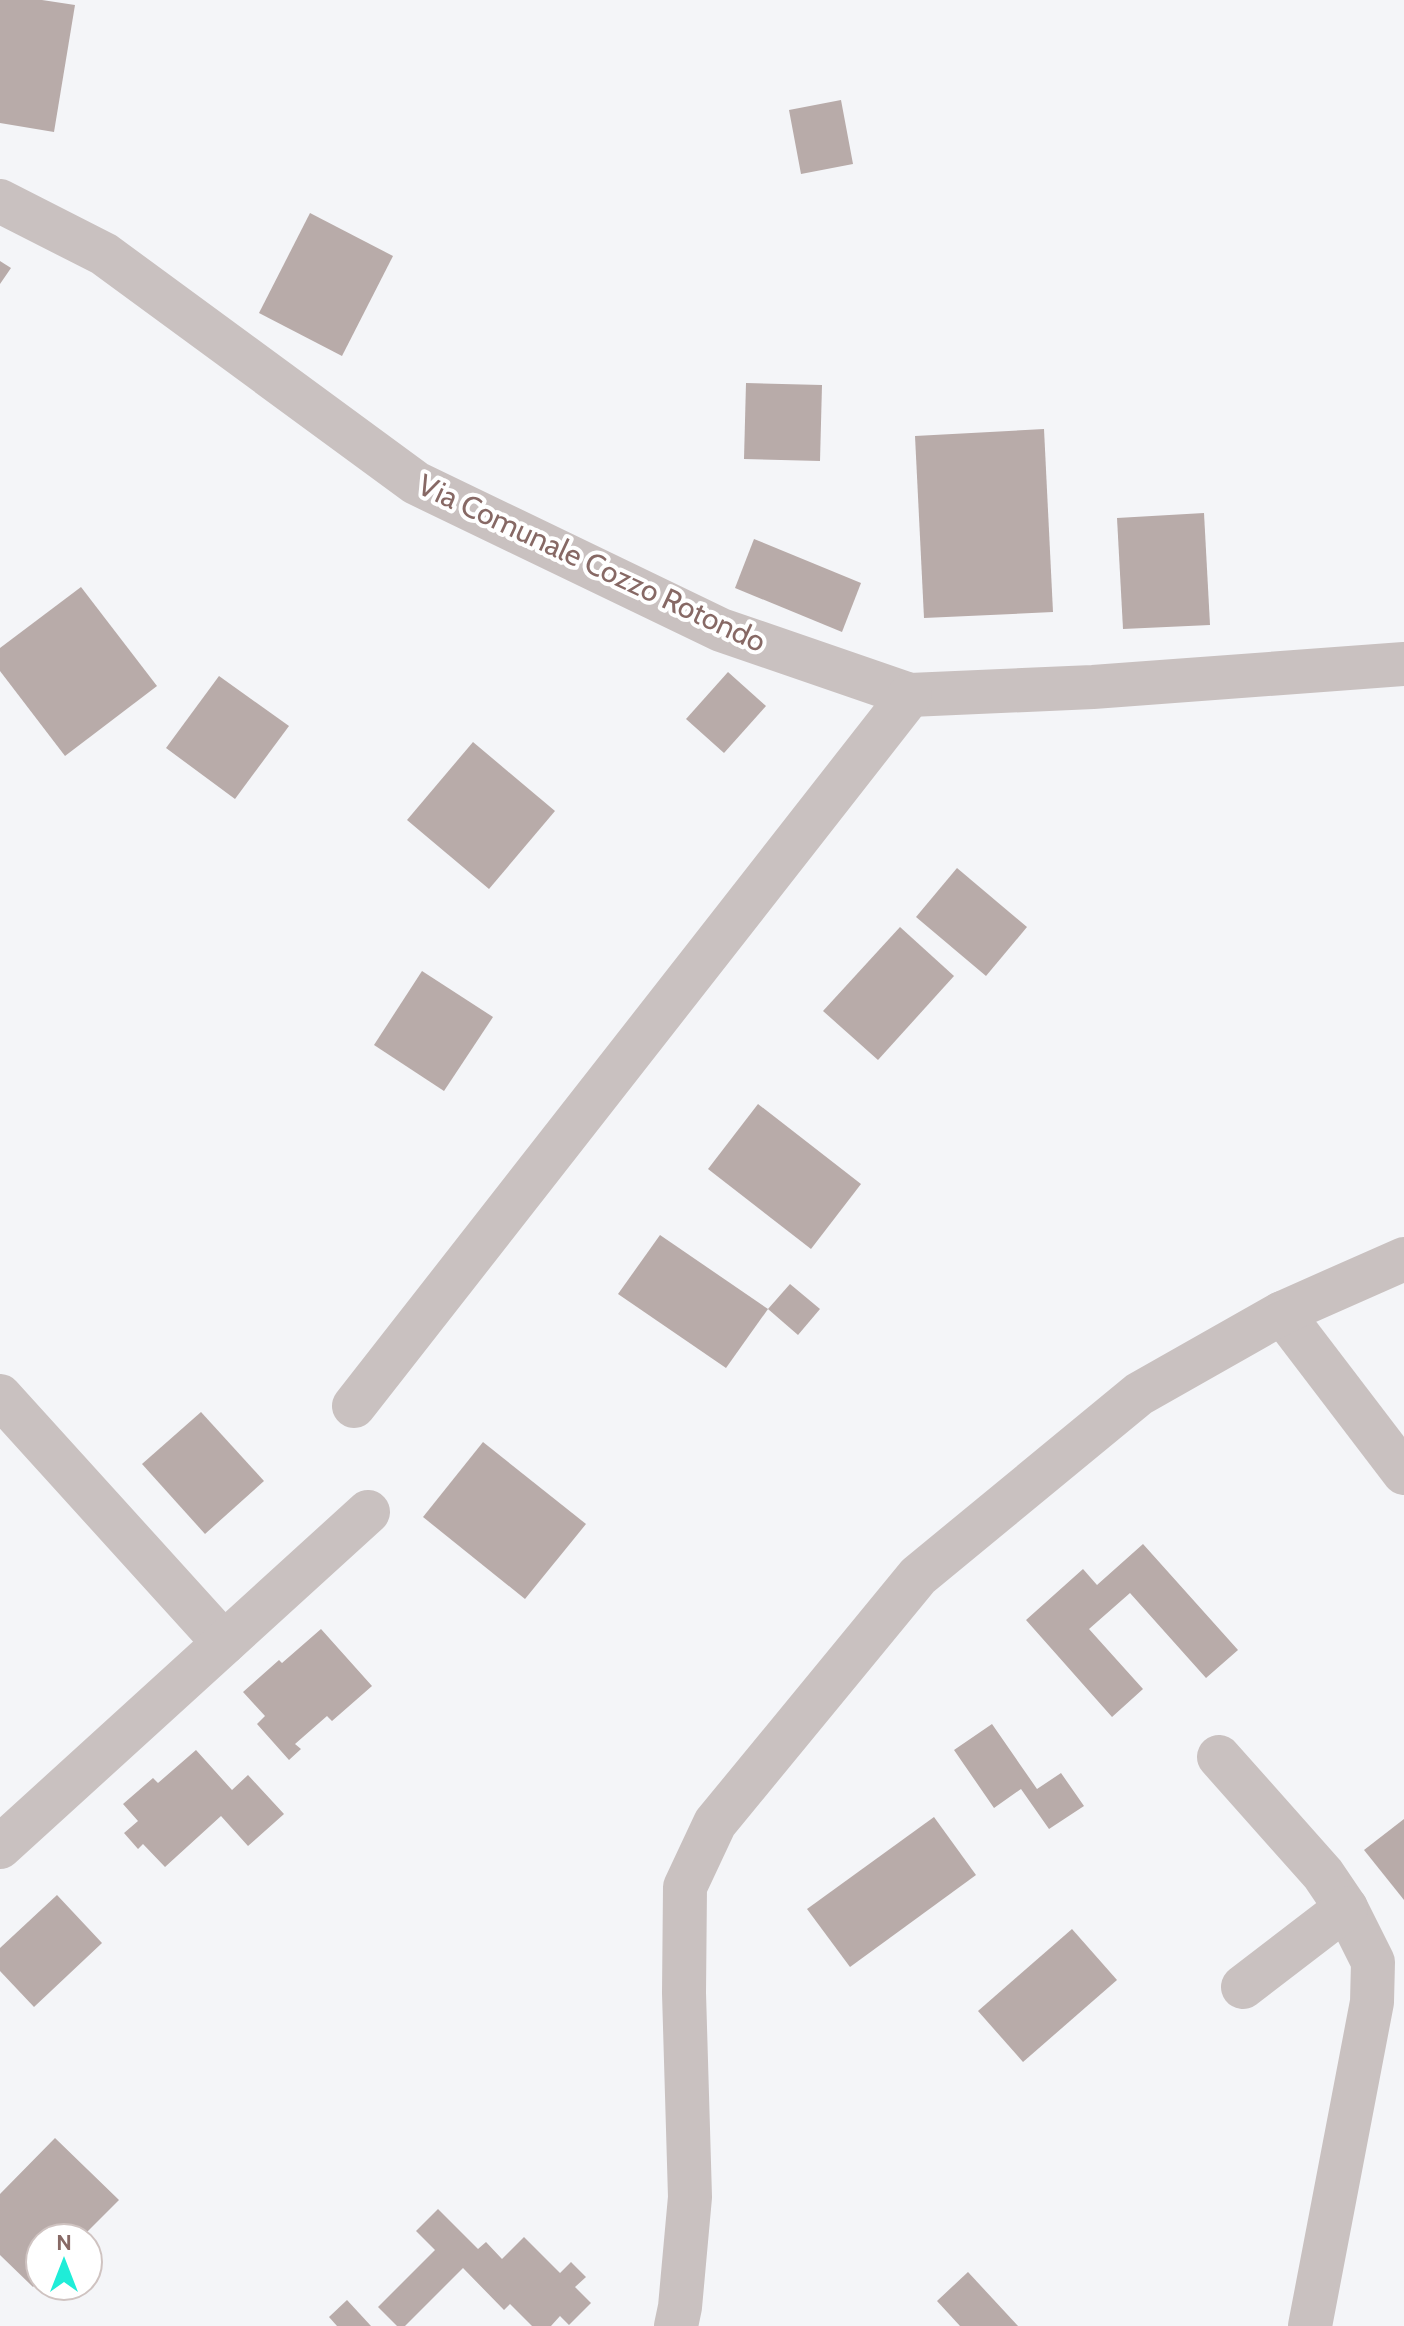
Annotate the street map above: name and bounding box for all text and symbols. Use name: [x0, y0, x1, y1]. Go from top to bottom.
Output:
street label: Via Comunale Cozzo Rotondo: [412, 466, 772, 660]
north arrow: [24, 2222, 104, 2302]
text: N: [56, 2229, 72, 2256]

